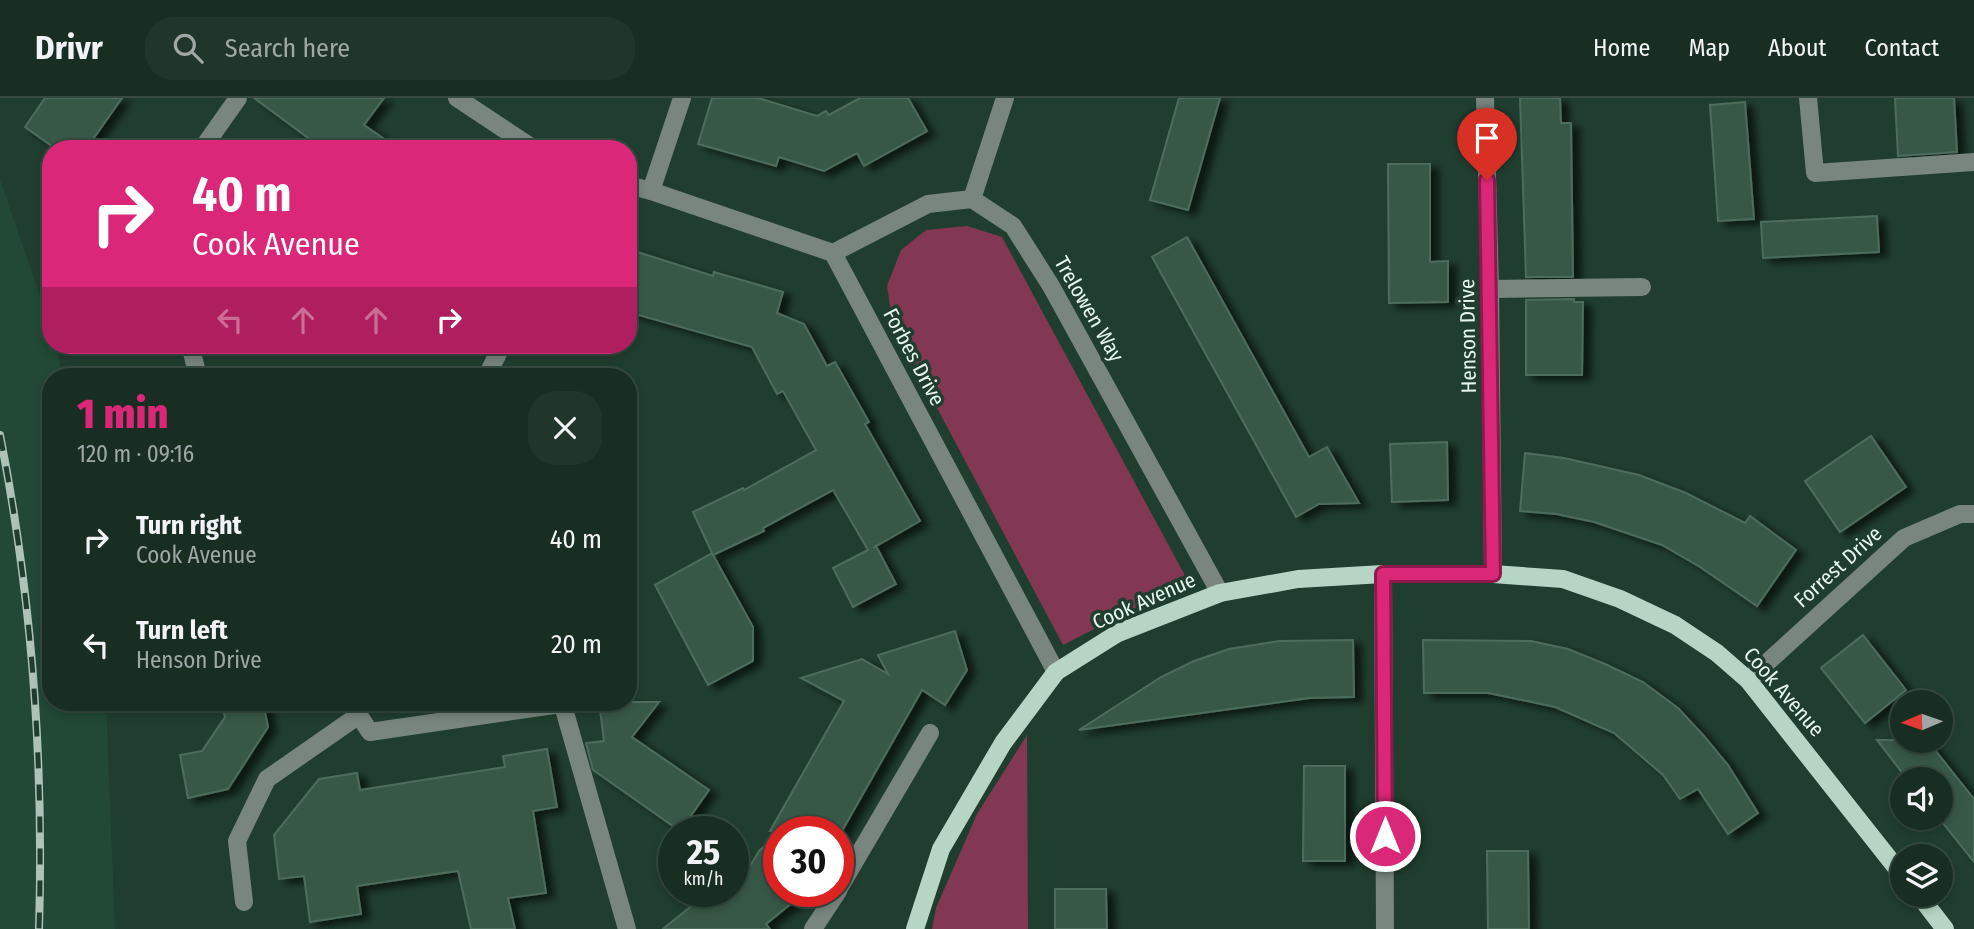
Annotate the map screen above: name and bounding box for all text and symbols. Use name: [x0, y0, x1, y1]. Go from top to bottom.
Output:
search box: [145, 17, 635, 80]
text: Drivr: [35, 28, 103, 68]
icon: search: [169, 29, 207, 67]
text: Search here: [225, 33, 350, 64]
text: Home: [1593, 34, 1650, 62]
text: Map: [1688, 34, 1730, 62]
text: About: [1768, 34, 1826, 62]
text: Contact: [1864, 34, 1939, 62]
pin: [1457, 108, 1517, 180]
icon: arrive: [1468, 119, 1506, 157]
text: 40 m: [192, 165, 292, 224]
icon: right: [77, 168, 168, 259]
text: Cook Avenue: [192, 225, 360, 263]
street label: Trelowen Way: [1048, 252, 1130, 367]
street label: Henson Drive: [1454, 278, 1482, 394]
icon: left: [211, 301, 249, 339]
icon: ahead: [284, 301, 322, 339]
icon: ahead: [357, 301, 395, 339]
icon: right: [430, 301, 468, 339]
street label: Forbes Drive: [877, 304, 951, 410]
text: 1 min: [77, 389, 168, 439]
button: close: [528, 391, 602, 465]
text: 120 m · 09:16: [77, 440, 194, 468]
text: Turn right: [136, 510, 242, 541]
icon: right: [77, 521, 115, 559]
street label: Forrest Drive: [1789, 521, 1887, 613]
text: 40 m: [550, 524, 602, 555]
text: Cook Avenue: [136, 541, 257, 569]
street label: Cook Avenue: [1088, 567, 1200, 635]
text: Turn left: [136, 615, 228, 646]
icon: left: [77, 626, 115, 664]
text: 20 m: [551, 629, 602, 660]
street label: Cook Avenue: [1738, 642, 1830, 742]
text: Henson Drive: [136, 646, 262, 674]
north arrow: [1890, 690, 1953, 752]
map controls: [1890, 690, 1953, 907]
button: sound: [1890, 767, 1953, 830]
position arrow: [1348, 799, 1422, 873]
speed limit sign: 30: [763, 816, 854, 907]
text: 25: [687, 831, 720, 873]
button: layers: [1890, 844, 1953, 907]
text: km/h: [683, 868, 724, 890]

